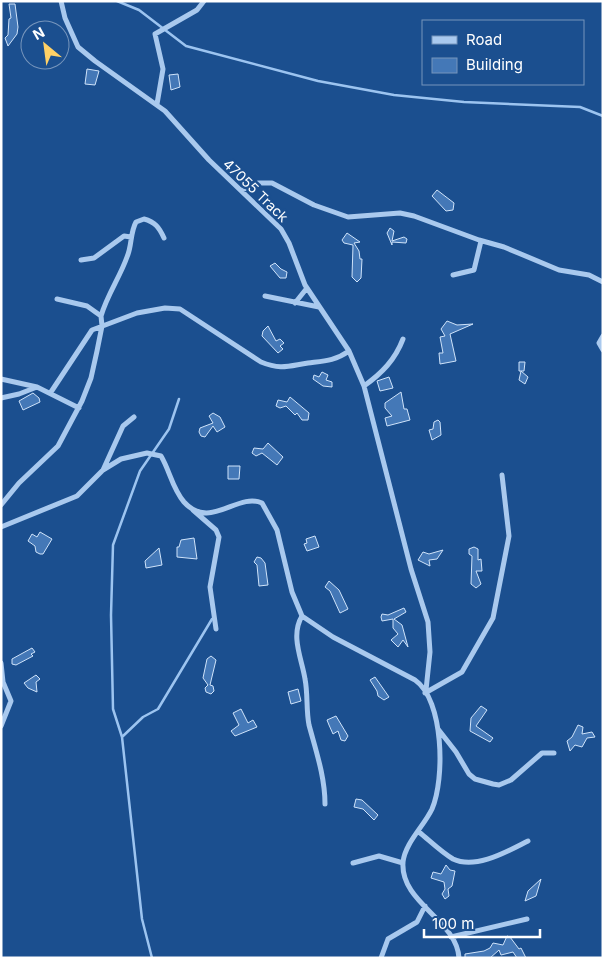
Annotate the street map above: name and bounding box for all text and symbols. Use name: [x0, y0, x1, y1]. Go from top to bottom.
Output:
north arrow: [20, 20, 70, 70]
legend: [422, 20, 584, 85]
text: N: [30, 23, 47, 43]
text: Road: [466, 30, 502, 49]
text: Building: [466, 55, 523, 74]
street label: 47055 Track: [220, 155, 292, 225]
scale bar: [424, 906, 540, 938]
text: 100 m: [432, 914, 474, 933]

